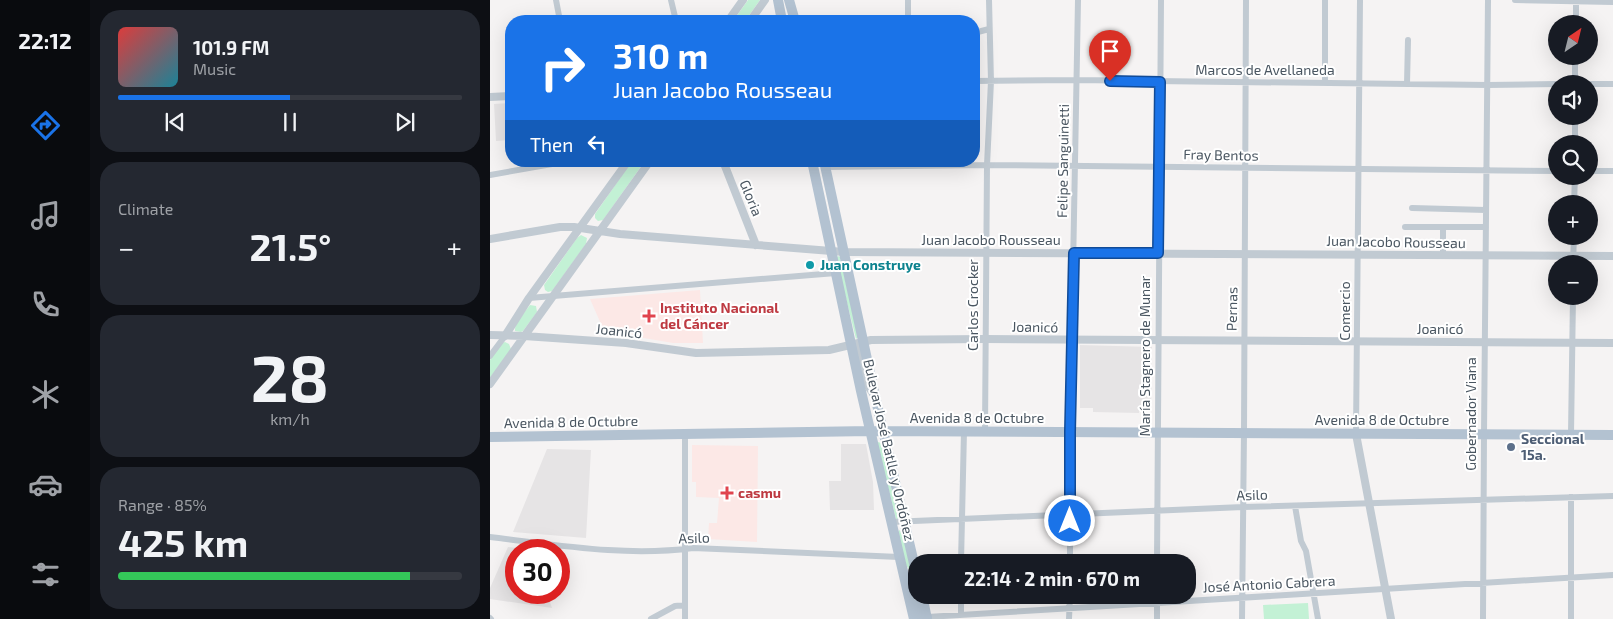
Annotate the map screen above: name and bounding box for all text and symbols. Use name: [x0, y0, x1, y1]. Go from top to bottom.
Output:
north arrow: [1548, 15, 1598, 65]
map controls: [1548, 15, 1598, 305]
text: 22:12: [18, 27, 72, 53]
pin: [1089, 30, 1131, 81]
text: 310 m: [613, 34, 708, 76]
icon: right: [530, 35, 595, 100]
text: 101.9 FM: [193, 36, 269, 59]
icon: arrive: [1096, 37, 1124, 65]
text: Music: [193, 59, 236, 78]
street label: Marcos de Avellaneda: [1195, 61, 1335, 78]
button: sound: [1548, 75, 1598, 125]
text: Juan Jacobo Rousseau: [613, 76, 832, 102]
street label: Felipe Sanguinetti: [1053, 104, 1072, 218]
icon: directions: [28, 108, 63, 143]
icon: previous: [161, 108, 189, 136]
icon: pause: [276, 108, 304, 136]
icon: next: [391, 108, 419, 136]
icon: left: [583, 130, 611, 158]
text: Then: [530, 133, 573, 156]
button: search: [1548, 135, 1598, 185]
street label: Fray Bentos: [1183, 145, 1259, 164]
street label: Gloria: [737, 177, 766, 218]
button: +: [1548, 195, 1598, 245]
icon: music: [28, 198, 63, 233]
text: Climate: [118, 199, 173, 218]
text: 21.5°: [250, 223, 331, 269]
text: −: [118, 230, 134, 264]
text: +: [447, 230, 462, 264]
street label: Juan Jacobo Rousseau: [921, 231, 1061, 248]
street label: Juan Jacobo Rousseau: [1326, 232, 1466, 251]
button: −: [1548, 255, 1598, 305]
place label: Juan Construye: [820, 256, 921, 273]
marker: Juan Construye: [804, 259, 816, 271]
street label: Carlos Crocker: [964, 259, 981, 351]
street label: María Stagnero de Munar: [1136, 275, 1153, 437]
street label: Comercio: [1336, 281, 1353, 341]
icon: phone: [28, 287, 63, 322]
street label: Pernas: [1223, 287, 1240, 331]
place label: Instituto Nacional del Cáncer: [660, 299, 779, 332]
marker: Instituto Nacional del Cáncer: [642, 309, 656, 323]
street label: Joanicó: [1012, 318, 1059, 335]
street label: Joanicó: [595, 320, 643, 341]
street label: Joanicó: [1417, 320, 1463, 337]
text: 28: [251, 337, 329, 415]
street label: Bulevar José Batlle y Ordóñez: [860, 357, 919, 542]
street label: Gobernador Viana: [1462, 357, 1479, 471]
icon: climate: [28, 377, 63, 412]
text: km/h: [270, 409, 310, 428]
street label: Avenida 8 de Octubre: [910, 409, 1044, 426]
street label: Avenida 8 de Octubre: [1315, 411, 1449, 428]
street label: Avenida 8 de Octubre: [504, 412, 638, 431]
place label: Seccional 15a.: [1521, 430, 1585, 463]
marker: Seccional 15a.: [1505, 441, 1517, 453]
icon: car: [28, 467, 63, 502]
place label: casmu: [738, 484, 781, 501]
street label: Asilo: [1236, 485, 1268, 504]
marker: casmu: [720, 486, 734, 500]
position arrow: [1043, 494, 1095, 546]
text: Range · 85%: [118, 495, 207, 514]
text: 425 km: [118, 519, 248, 565]
street label: Asilo: [678, 528, 710, 547]
speed limit sign: 30: [505, 539, 570, 604]
icon: filters: [28, 557, 63, 592]
text: 22:14 · 2 min · 670 m: [964, 567, 1140, 590]
street label: José Antonio Cabrera: [1202, 572, 1336, 595]

